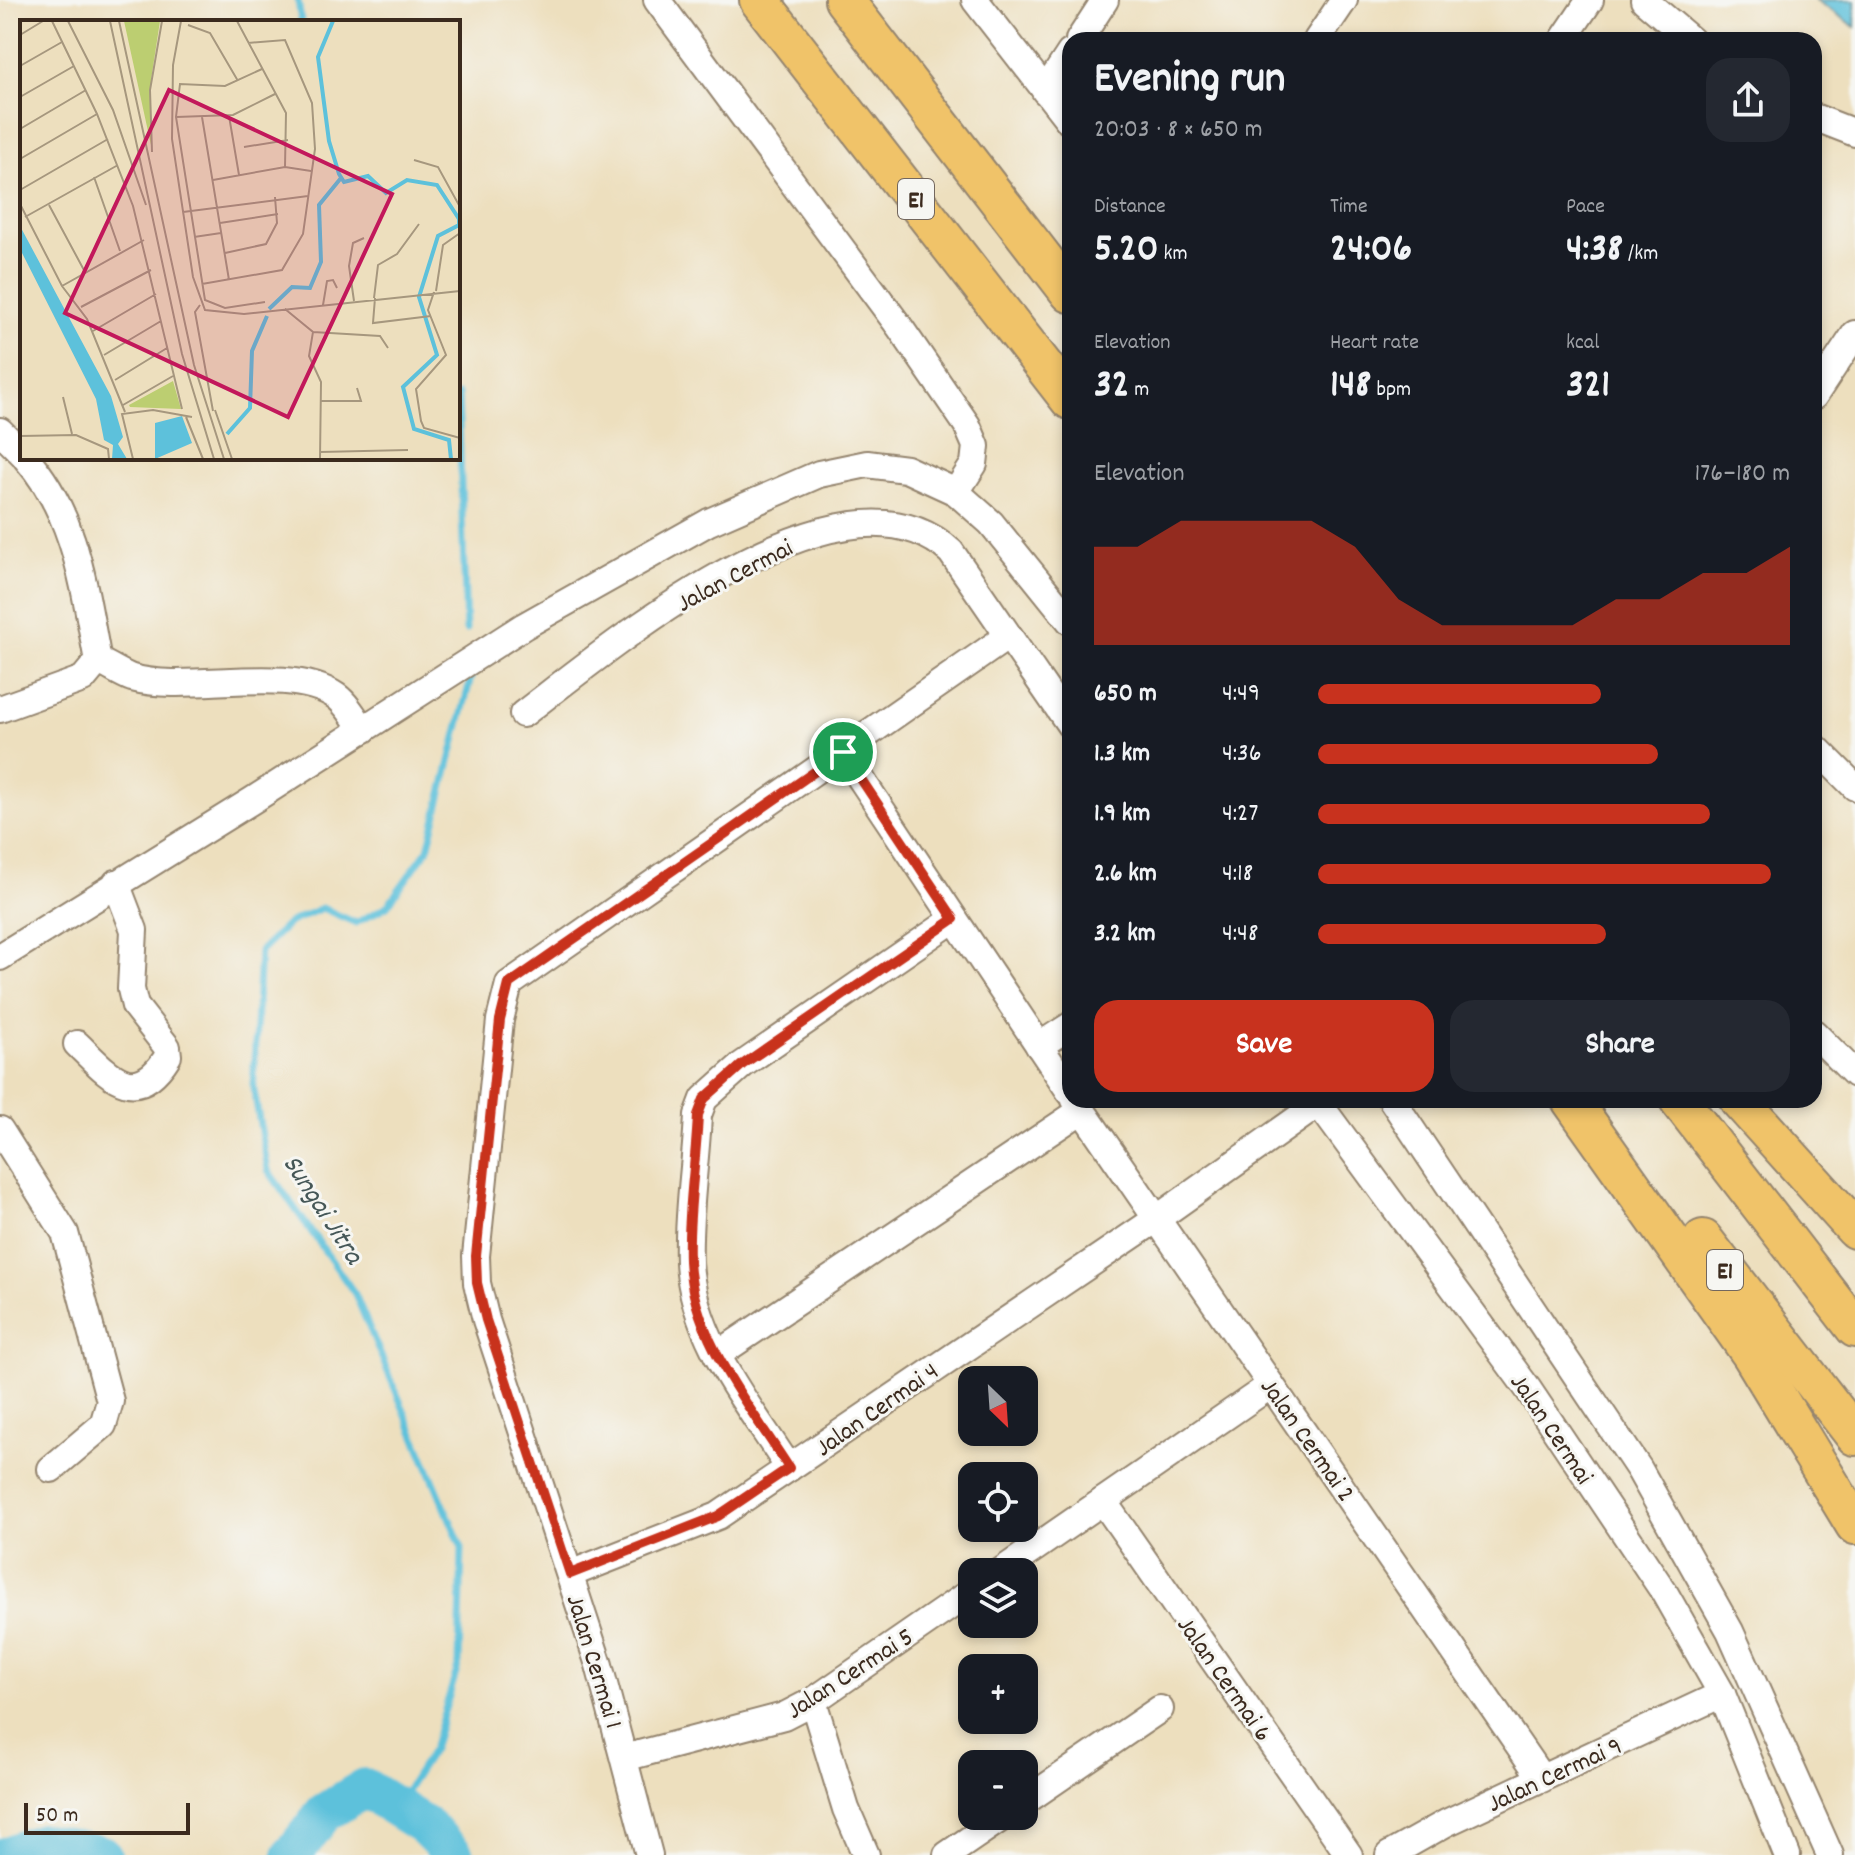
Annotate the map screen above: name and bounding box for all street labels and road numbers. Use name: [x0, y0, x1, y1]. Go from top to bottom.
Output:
road number: E1: [898, 179, 934, 219]
street label: Jalan Cermai: [671, 531, 800, 623]
road number: E1: [1707, 1250, 1743, 1290]
street label: Jalan Cermai 4: [809, 1355, 947, 1467]
street label: Jalan Cermai: [1499, 1367, 1601, 1493]
street label: Jalan Cermai 2: [1250, 1371, 1363, 1511]
street label: Jalan Cermai 1: [555, 1590, 631, 1734]
street label: Jalan Cermai 6: [1166, 1610, 1280, 1750]
street label: Jalan Cermai 5: [780, 1620, 922, 1730]
street label: Jalan Cermai 9: [1482, 1729, 1629, 1823]

